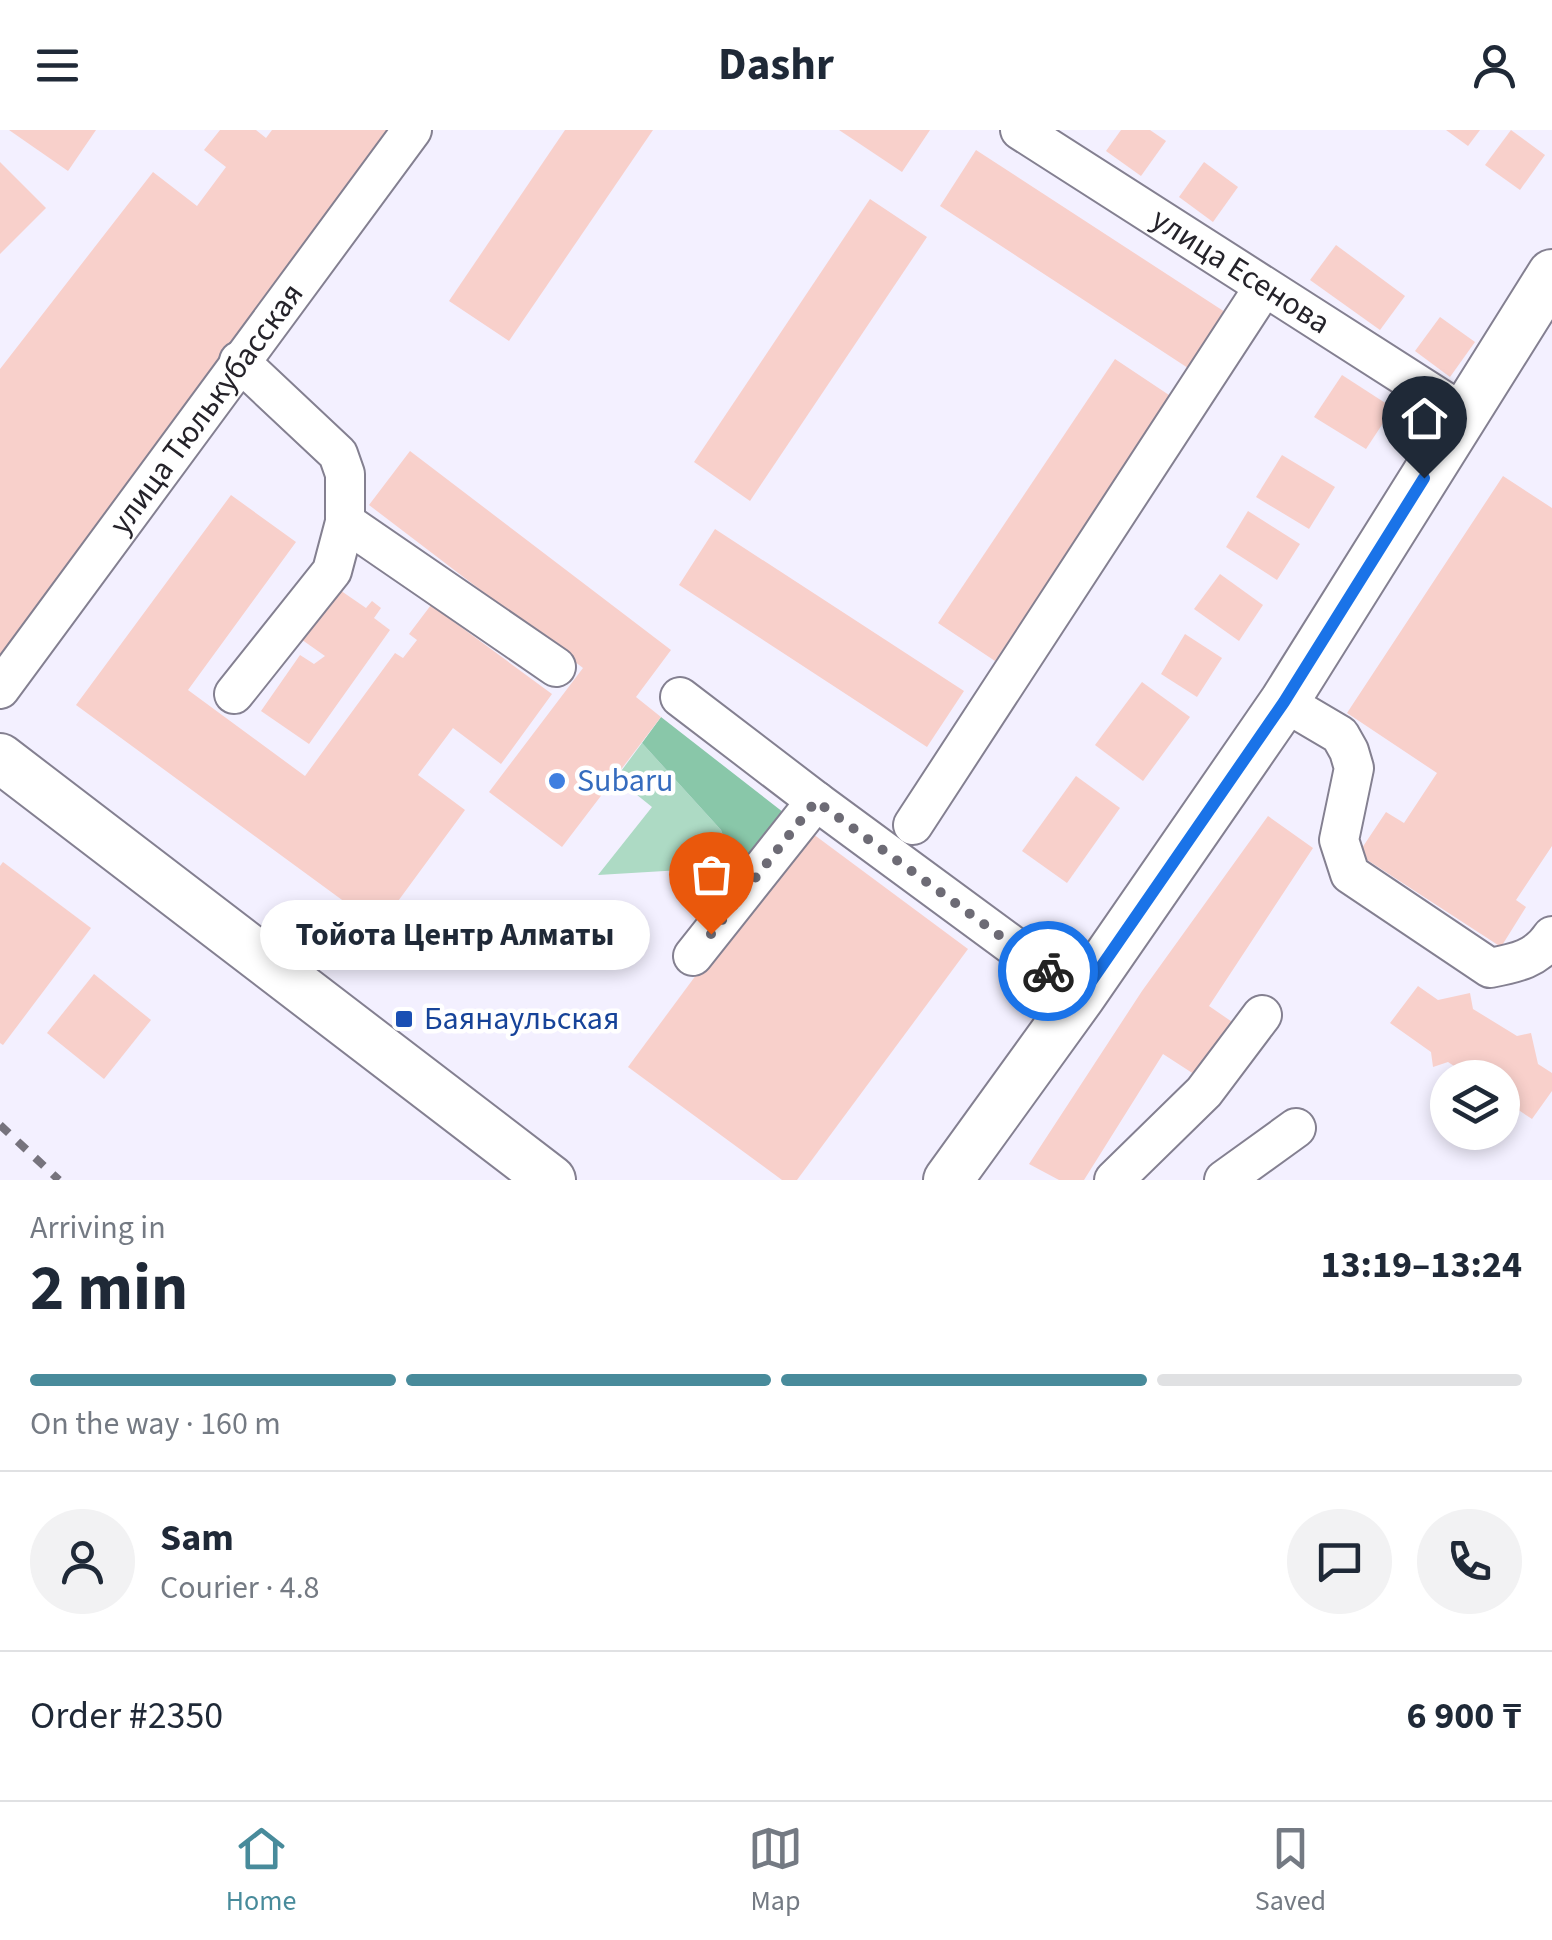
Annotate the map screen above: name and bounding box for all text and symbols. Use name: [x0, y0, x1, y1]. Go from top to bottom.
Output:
text: Dashr: [718, 33, 834, 97]
icon: menu: [30, 38, 85, 93]
icon: person: [1467, 38, 1522, 93]
street label: улица Есенова: [1142, 197, 1339, 346]
street label: улица Тюлькубасская: [98, 273, 315, 544]
pin: [1382, 376, 1467, 479]
icon: home: [1397, 391, 1452, 446]
place label: Subaru: [577, 758, 673, 804]
marker: Subaru: [546, 770, 568, 792]
pin: [669, 832, 754, 935]
icon: bag: [684, 847, 739, 902]
callout: Тойота Центр Алматы: [261, 899, 651, 969]
text: Тойота Центр Алматы: [296, 912, 614, 958]
courier: [998, 921, 1098, 1021]
icon: bike: [1021, 944, 1076, 999]
place label: Баянаульская: [424, 996, 619, 1042]
marker: Баянаульская: [393, 1008, 415, 1030]
map controls: [1430, 1060, 1520, 1150]
button: layers: [1430, 1060, 1520, 1150]
text: Arriving in: [30, 1205, 166, 1251]
text: 13:19–13:24: [1320, 1238, 1522, 1292]
text: 2 min: [30, 1242, 188, 1335]
text: On the way · 160 m: [30, 1401, 281, 1447]
button: person: [30, 1509, 135, 1614]
button: chat: [1287, 1509, 1392, 1614]
button: phone: [1417, 1509, 1522, 1614]
text: Sam: [160, 1511, 234, 1565]
text: Courier · 4.8: [160, 1565, 320, 1611]
text: Order #2350: [30, 1689, 223, 1743]
text: 6 900 ₸: [1406, 1689, 1522, 1743]
tab: Home: [226, 1821, 296, 1921]
tab: Map: [748, 1821, 803, 1921]
tab: Saved: [1255, 1821, 1326, 1921]

